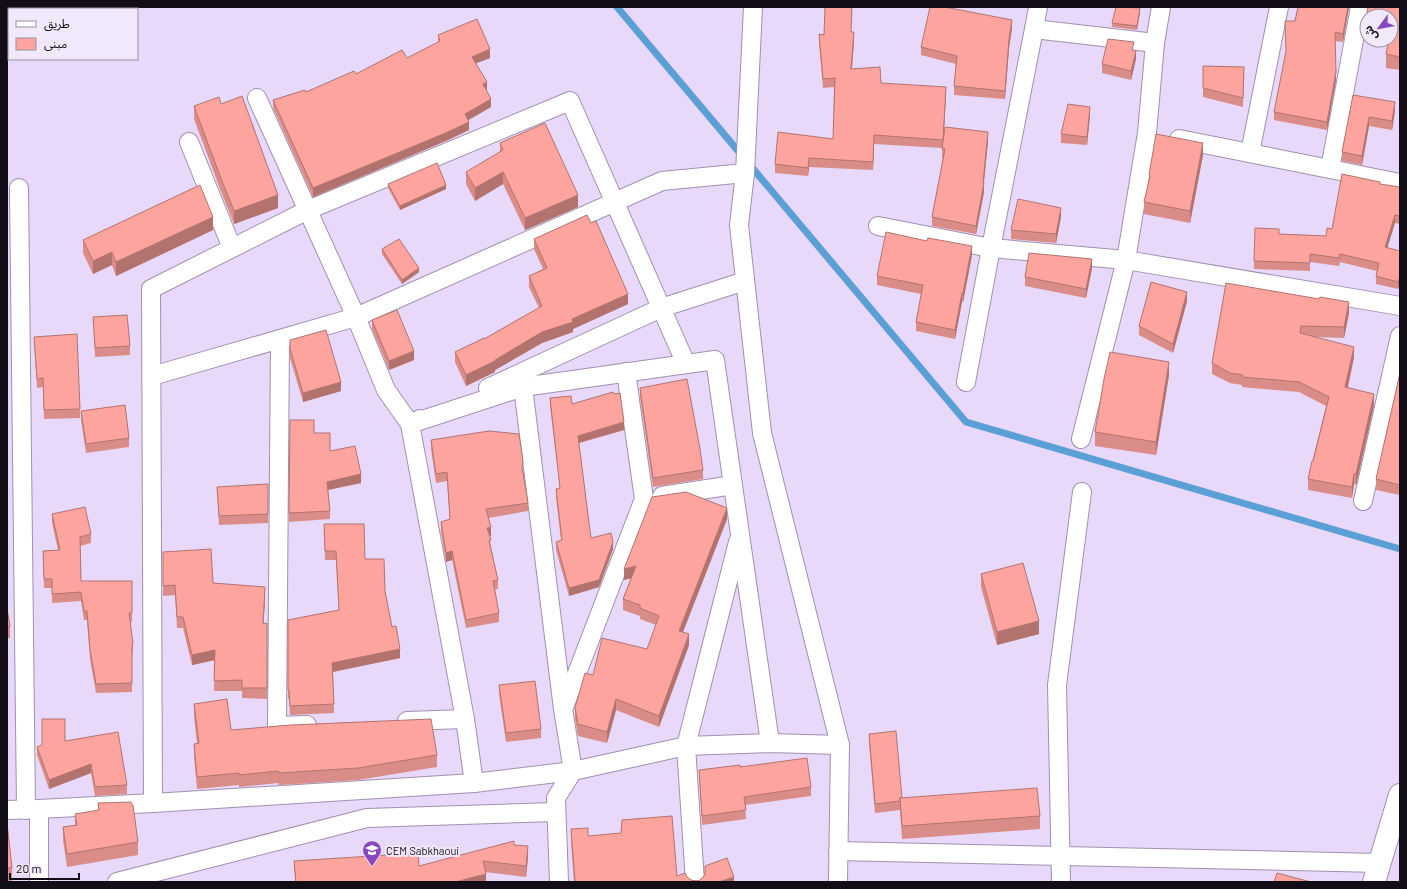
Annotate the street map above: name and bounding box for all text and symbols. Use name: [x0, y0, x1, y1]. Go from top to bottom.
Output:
legend: [8, 8, 138, 60]
north arrow: [1359, 8, 1399, 48]
text: طريق: [44, 16, 70, 32]
text: ش: [1361, 23, 1380, 43]
text: مبنى: [44, 36, 67, 51]
school or university icon: CEM Sabkhaoui: [361, 839, 383, 867]
place label: CEM Sabkhaoui: [386, 844, 459, 857]
scale bar: [10, 855, 79, 881]
text: 20 m: [16, 861, 42, 875]

